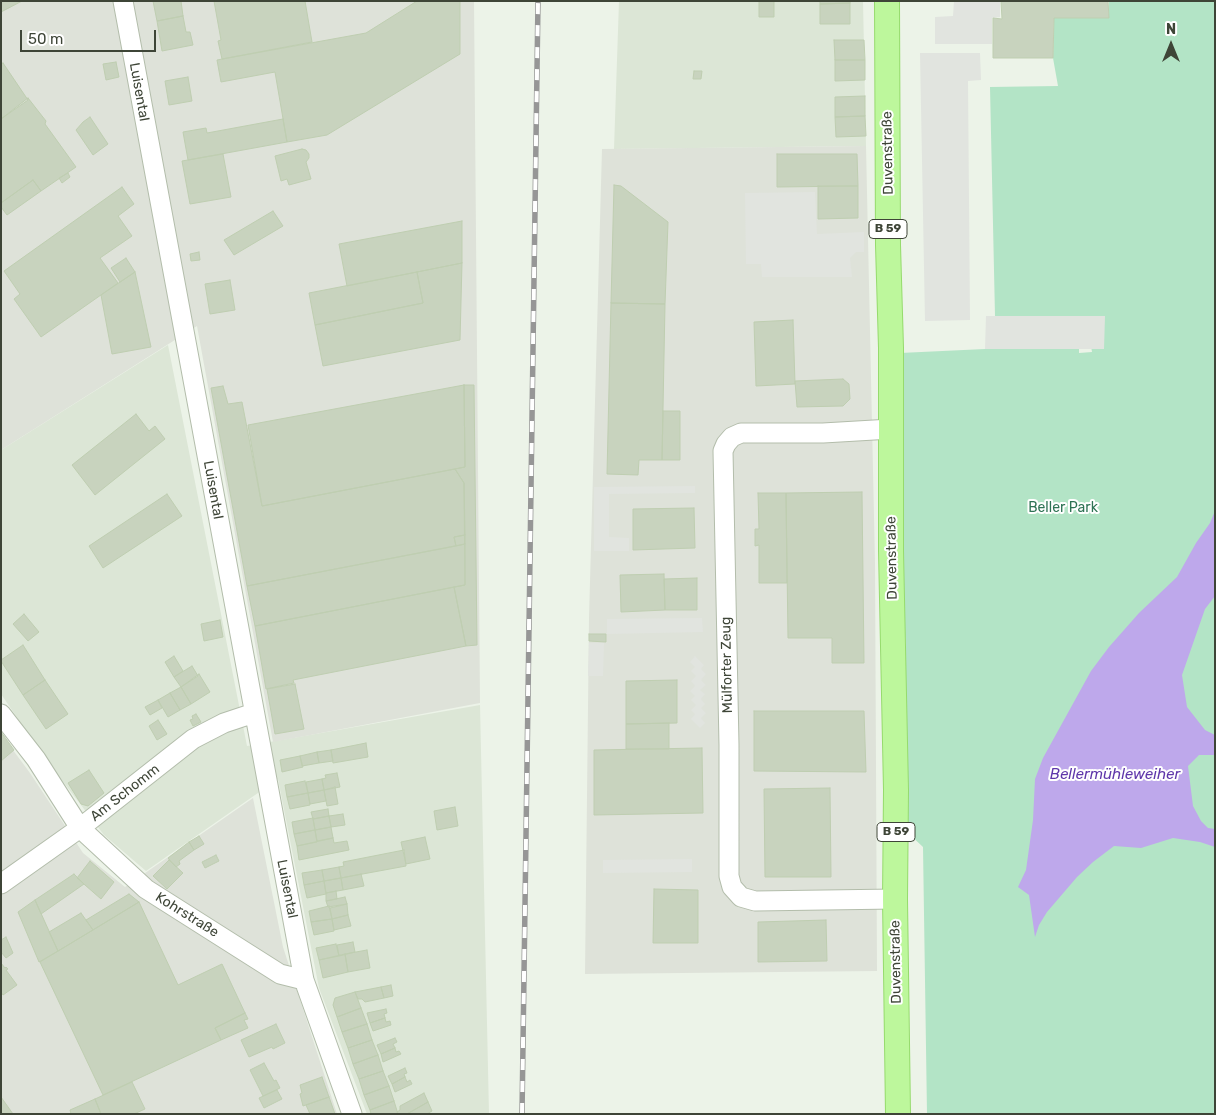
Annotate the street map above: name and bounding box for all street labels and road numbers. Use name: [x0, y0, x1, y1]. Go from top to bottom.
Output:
street label: Luisental: [126, 61, 152, 123]
street label: Duvenstraße: [879, 111, 897, 195]
road number: B 59: [869, 220, 907, 238]
street label: Luisental: [200, 459, 226, 521]
street label: Duvenstraße: [883, 516, 901, 600]
street label: Mülforter Zeug: [718, 617, 736, 713]
street label: Am Schomm: [87, 761, 163, 825]
road number: B 59: [877, 822, 915, 842]
street label: Luisental: [273, 858, 301, 920]
street label: Kohrstraße: [152, 889, 222, 941]
street label: Duvenstraße: [887, 920, 905, 1004]

